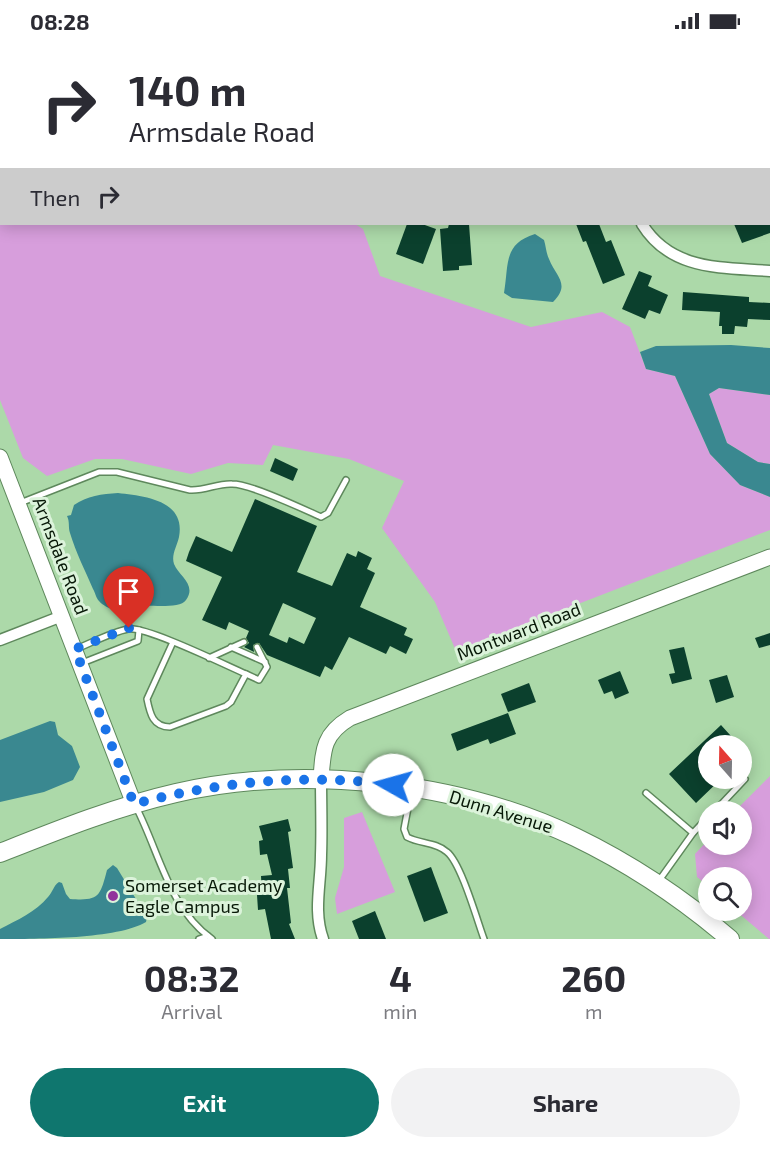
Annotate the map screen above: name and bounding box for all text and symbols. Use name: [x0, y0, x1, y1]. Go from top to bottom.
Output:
text: 08:28: [30, 8, 90, 34]
text: 140 m: [129, 64, 246, 114]
icon: right: [30, 66, 108, 144]
text: Armsdale Road: [129, 115, 315, 147]
icon: right: [92, 180, 125, 213]
text: Then: [30, 184, 80, 210]
street label: Armsdale Road: [28, 494, 93, 617]
pin: [103, 566, 154, 628]
icon: arrive: [112, 575, 145, 608]
street label: Montward Road: [454, 597, 584, 665]
north arrow: [698, 735, 752, 789]
map controls: [698, 735, 752, 921]
position arrow: [361, 753, 425, 817]
street label: Dunn Avenue: [447, 785, 556, 837]
button: sound: [698, 801, 752, 855]
button: search: [698, 867, 752, 921]
place label: Somerset Academy Eagle Campus: [125, 874, 283, 917]
marker: Somerset Academy Eagle Campus: [106, 889, 120, 903]
text: 08:32: [144, 956, 240, 999]
text: 4: [389, 956, 412, 999]
text: 260: [561, 956, 626, 999]
text: Arrival: [161, 999, 222, 1023]
text: min: [383, 999, 417, 1023]
text: m: [585, 999, 602, 1023]
button: Exit: [30, 1068, 379, 1137]
button: Share: [391, 1068, 740, 1137]

